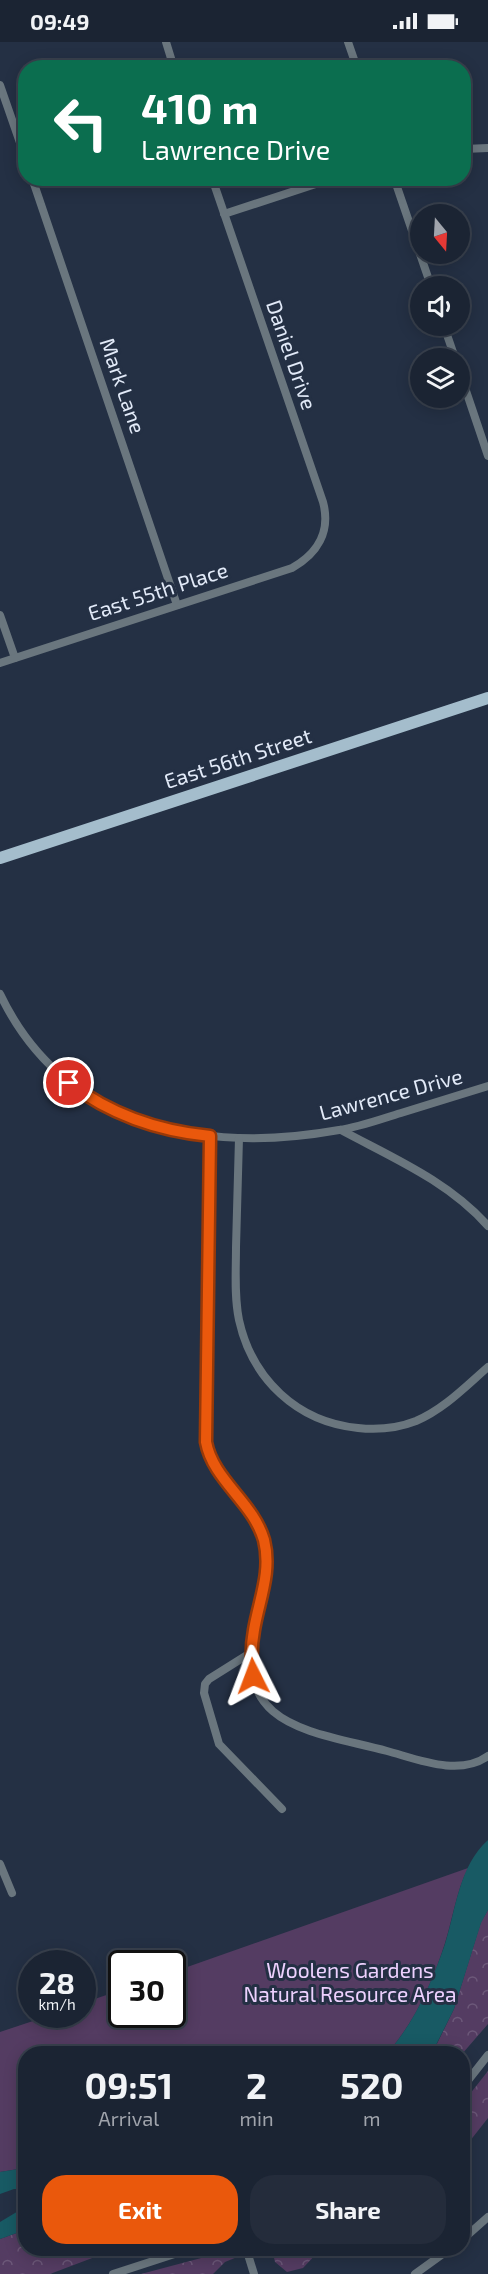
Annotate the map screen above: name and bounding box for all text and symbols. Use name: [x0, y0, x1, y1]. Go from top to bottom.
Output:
text: 09:49: [30, 8, 90, 34]
text: 410 m: [141, 82, 258, 132]
icon: left: [42, 84, 120, 162]
text: Lawrence Drive: [141, 133, 330, 165]
north arrow: [410, 204, 470, 264]
map controls: [410, 204, 470, 408]
button: sound: [410, 276, 470, 336]
street label: Daniel Drive: [262, 296, 323, 413]
street label: Mark Lane: [95, 334, 151, 437]
button: layers: [410, 348, 470, 408]
street label: East 55th Place: [84, 556, 231, 625]
street label: East 56th Street: [161, 722, 314, 793]
pin: [43, 1057, 94, 1108]
street label: Lawrence Drive: [316, 1062, 465, 1125]
icon: arrive: [52, 1066, 85, 1099]
position arrow: [221, 1644, 285, 1708]
speed limit sign: 30: [108, 1950, 186, 2028]
park label: Woolens Gardens Natural Resource Area: [243, 1957, 457, 2006]
text: 28: [39, 1964, 75, 2000]
text: km/h: [38, 1995, 76, 2013]
text: 09:51: [84, 2063, 173, 2106]
text: 2: [246, 2063, 267, 2106]
text: 520: [340, 2063, 404, 2106]
text: Arrival: [98, 2106, 159, 2130]
text: min: [239, 2106, 274, 2130]
text: m: [363, 2106, 381, 2130]
button: Exit: [42, 2175, 238, 2244]
button: Share: [250, 2175, 446, 2244]

